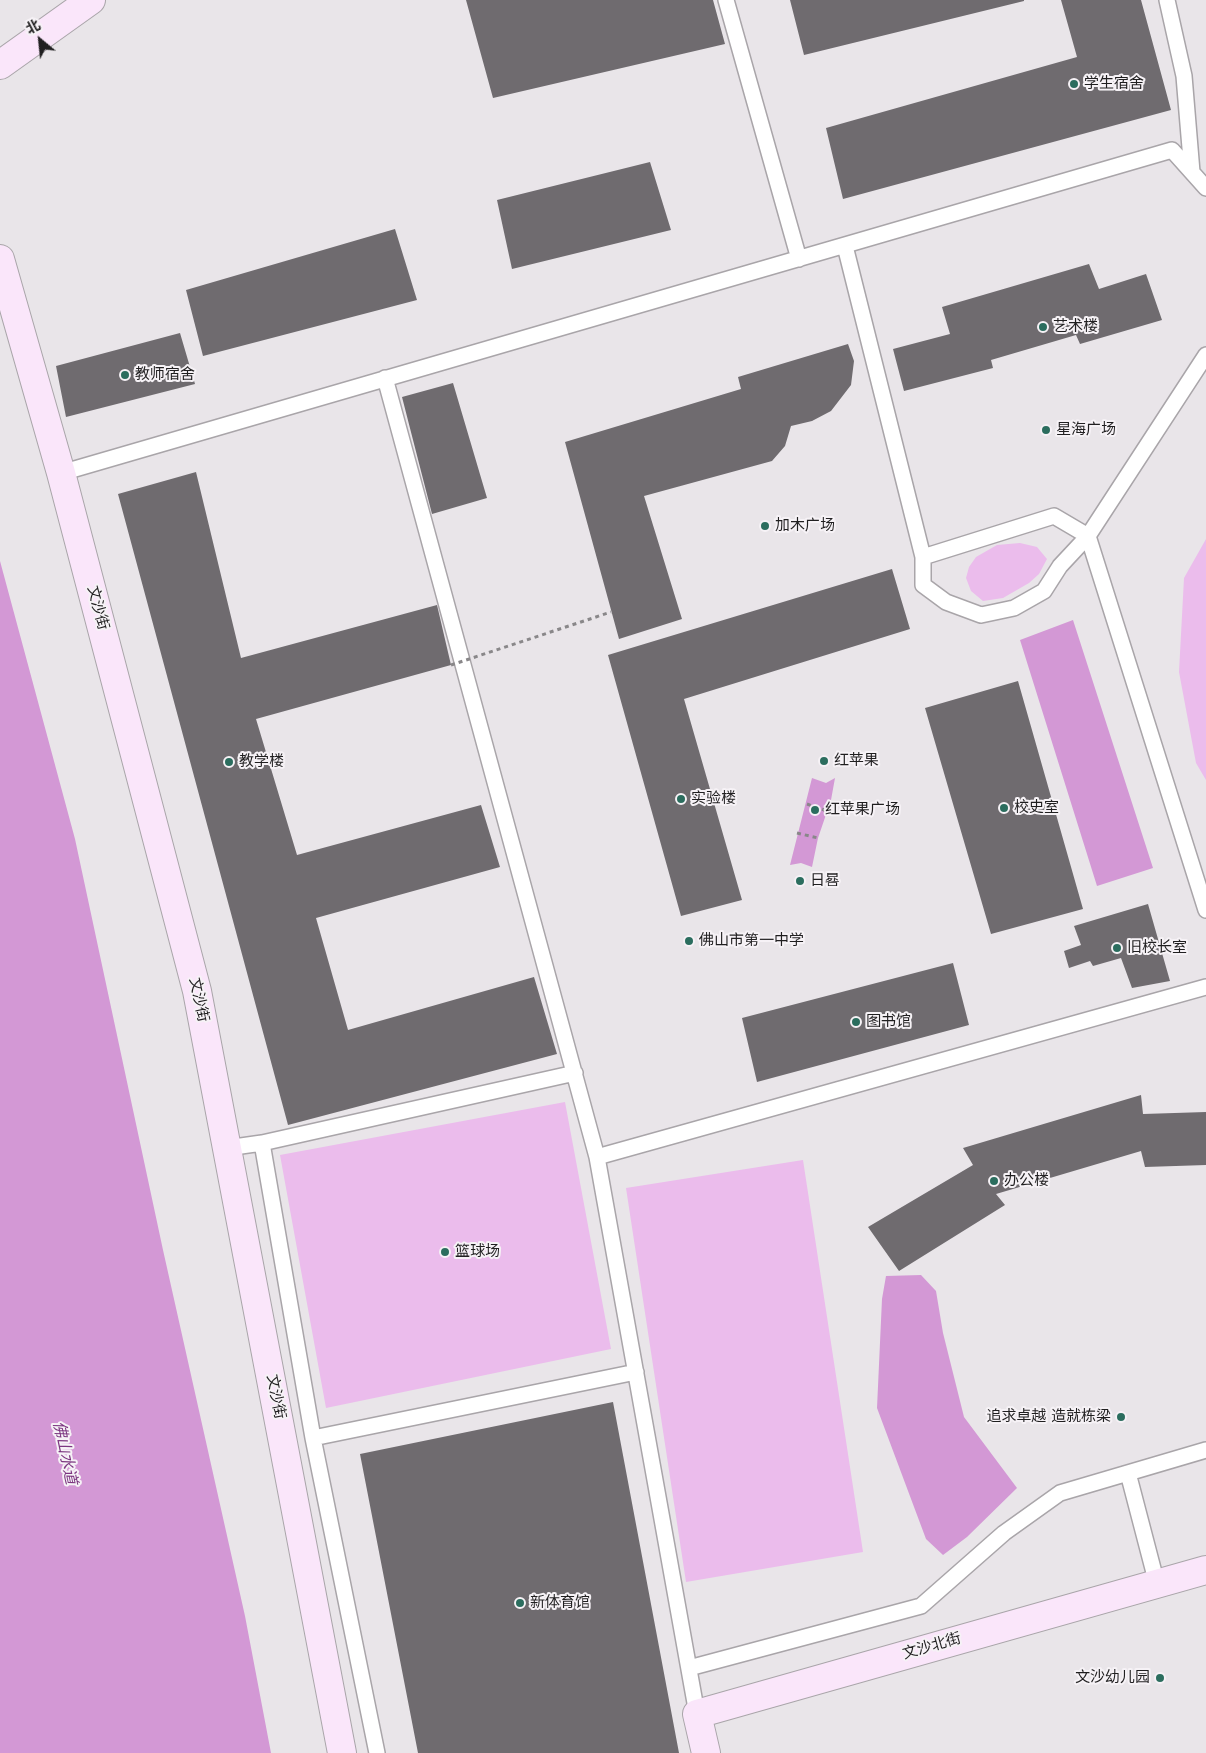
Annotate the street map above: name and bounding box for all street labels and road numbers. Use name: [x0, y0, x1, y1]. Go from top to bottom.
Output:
street label: 文沙街: [82, 584, 112, 632]
street label: 文沙街: [185, 976, 211, 1024]
street label: 文沙街: [262, 1373, 288, 1421]
street label: 文沙北街: [901, 1630, 963, 1664]

